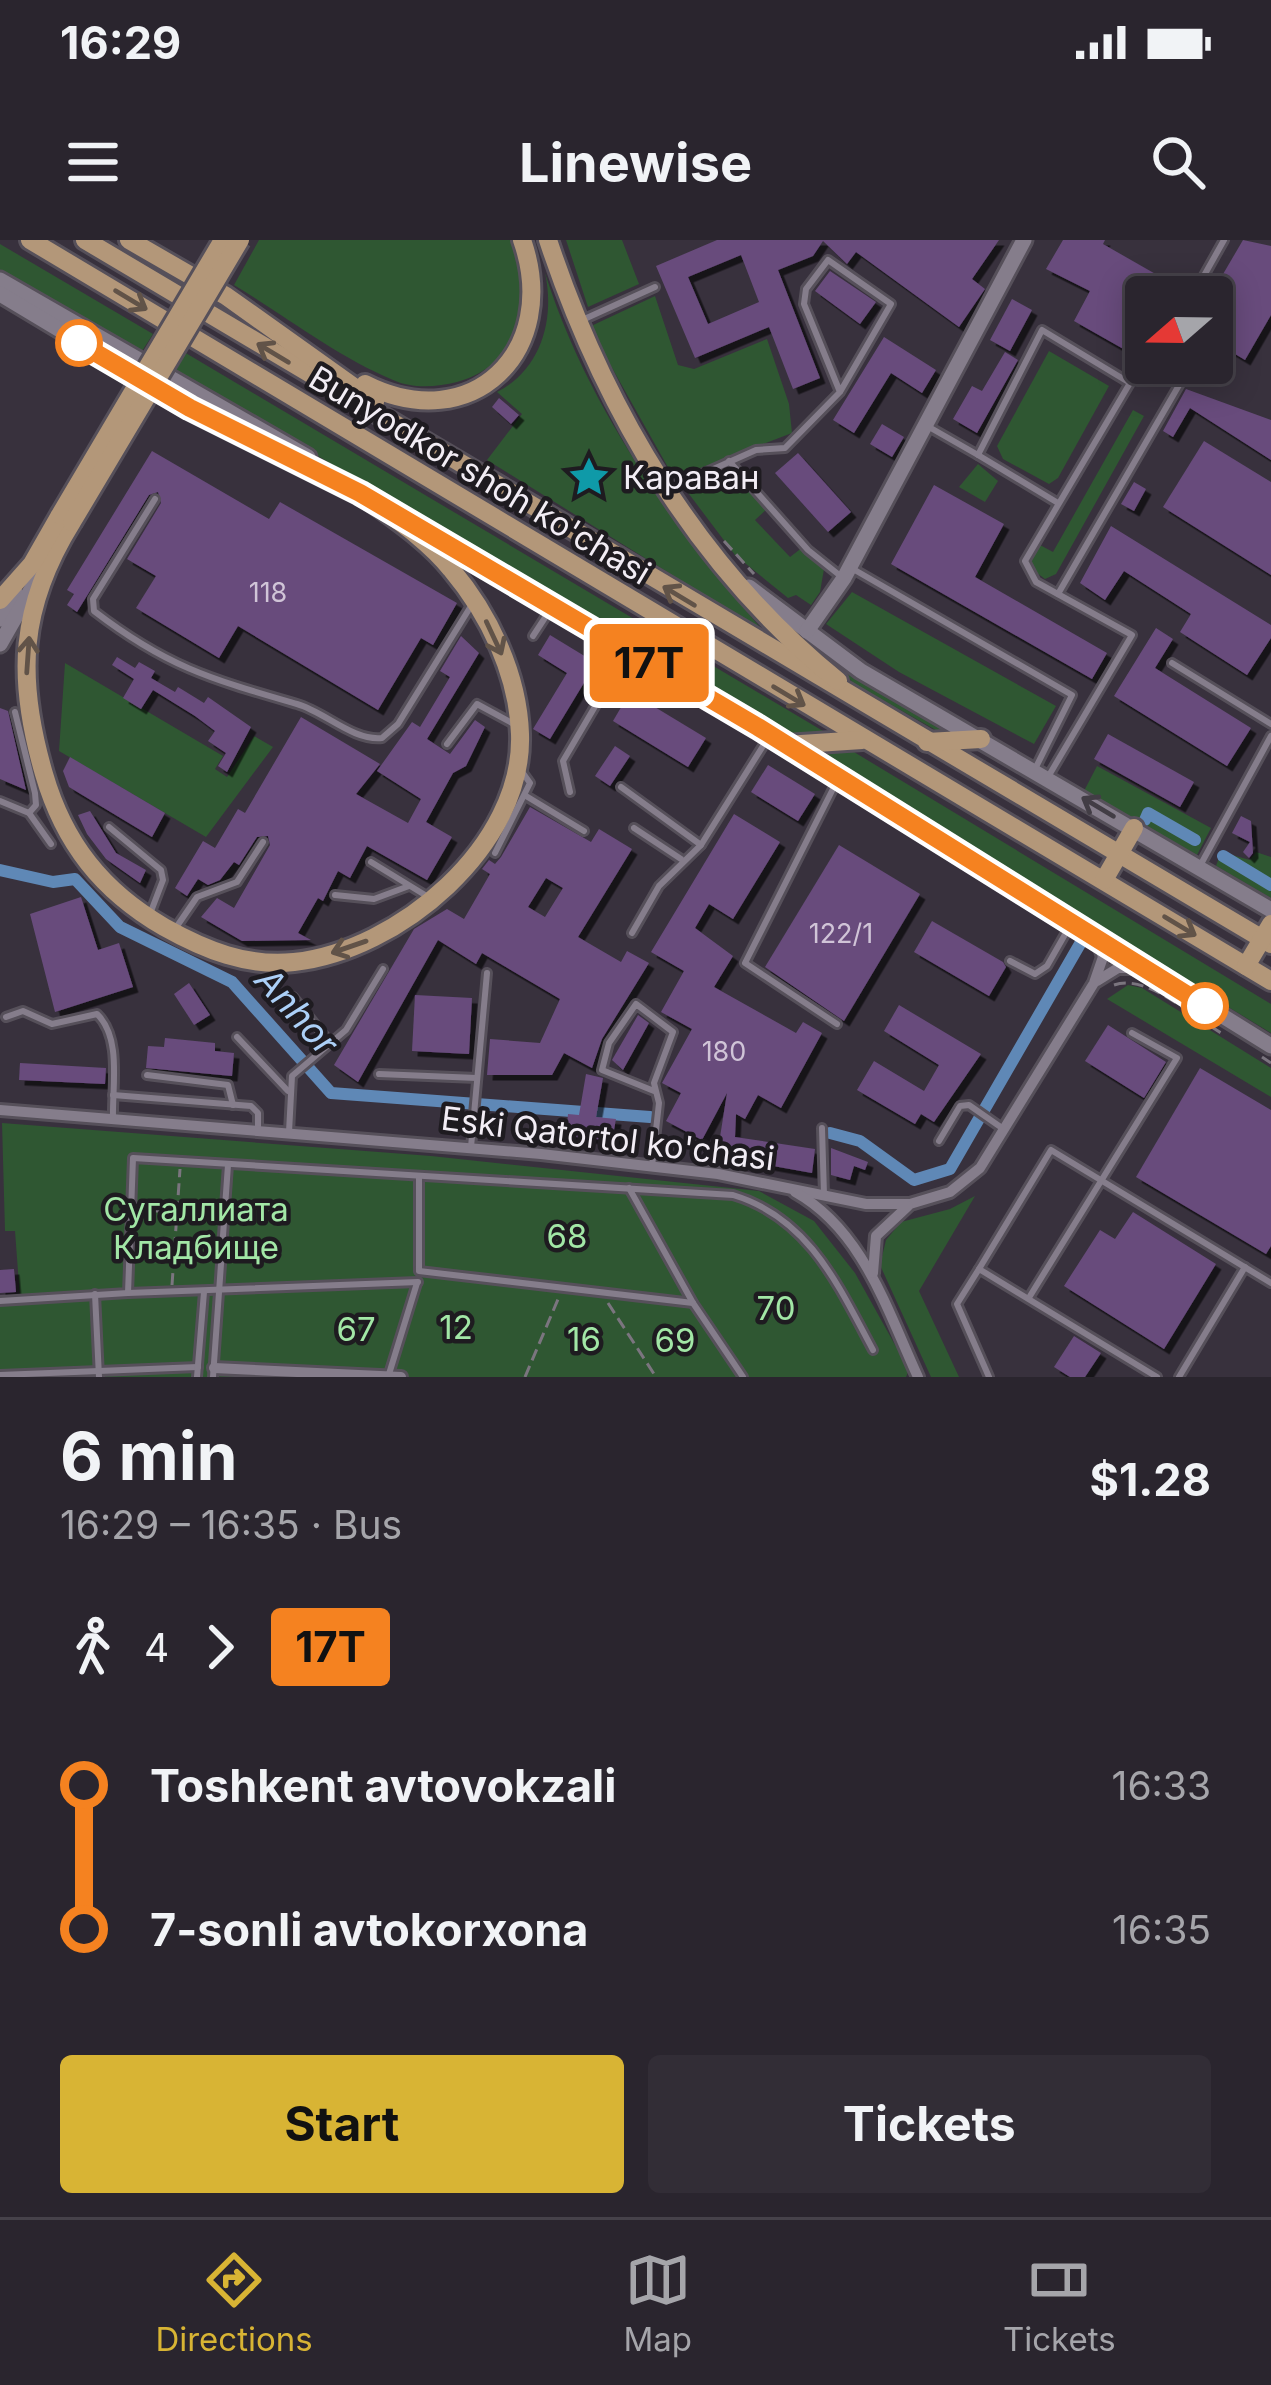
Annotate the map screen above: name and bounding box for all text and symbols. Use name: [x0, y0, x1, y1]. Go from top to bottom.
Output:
text: 16:29: [60, 15, 181, 70]
icon: menu: [60, 129, 126, 195]
icon: search: [1145, 129, 1211, 195]
text: Linewise: [519, 130, 752, 195]
north arrow: [1125, 276, 1233, 384]
map controls: [1125, 276, 1233, 384]
one-way arrow: [113, 288, 147, 312]
unlabelled marker: [57, 321, 101, 365]
one-way arrow: [256, 340, 291, 364]
street label: Bunyodkor shoh ko'chasi: [302, 357, 658, 593]
place icon: Караван: [566, 454, 612, 500]
place label: Караван: [623, 457, 759, 497]
house number: 118: [249, 576, 287, 609]
one-way arrow: [663, 584, 697, 608]
one-way arrow: [484, 620, 506, 656]
line badge: 17T: [580, 624, 718, 702]
one-way arrow: [17, 636, 40, 675]
text: 17T: [614, 637, 684, 688]
one-way arrow: [771, 684, 805, 708]
one-way arrow: [1082, 795, 1116, 819]
one-way arrow: [1162, 915, 1197, 939]
house number: 122/1: [809, 917, 873, 950]
one-way arrow: [331, 938, 368, 959]
water label: Anhor: [246, 957, 349, 1065]
unlabelled marker: [1183, 984, 1227, 1028]
house number: 180: [702, 1035, 746, 1068]
street label: Eski Qatortol ko'chasi: [439, 1098, 777, 1178]
park label: Сугаллиата Кладбище: [103, 1189, 289, 1267]
park label: 68: [547, 1216, 587, 1256]
park label: 70: [757, 1288, 795, 1328]
park label: 12: [439, 1307, 473, 1347]
park label: 67: [336, 1309, 376, 1349]
park label: 16: [567, 1319, 601, 1359]
park label: 69: [655, 1320, 695, 1360]
text: 6 min: [60, 1416, 238, 1496]
text: $1.28: [1089, 1452, 1211, 1507]
text: 16:29 – 16:35 · Bus: [60, 1501, 402, 1548]
icon: walk: [60, 1614, 126, 1680]
icon: forward: [187, 1614, 253, 1680]
text: 17T: [295, 1621, 366, 1672]
text: 4: [144, 1624, 169, 1671]
text: Toshkent avtovokzali: [150, 1758, 616, 1813]
text: 16:33: [1112, 1762, 1211, 1809]
text: 7-sonli avtokorxona: [150, 1902, 589, 1957]
text: 16:35: [1112, 1906, 1211, 1953]
button: Start: [60, 2055, 624, 2193]
button: Tickets: [648, 2055, 1211, 2193]
tab: Directions: [155, 2247, 313, 2359]
tab: Map: [624, 2247, 692, 2359]
tab: Tickets: [1003, 2247, 1116, 2359]

